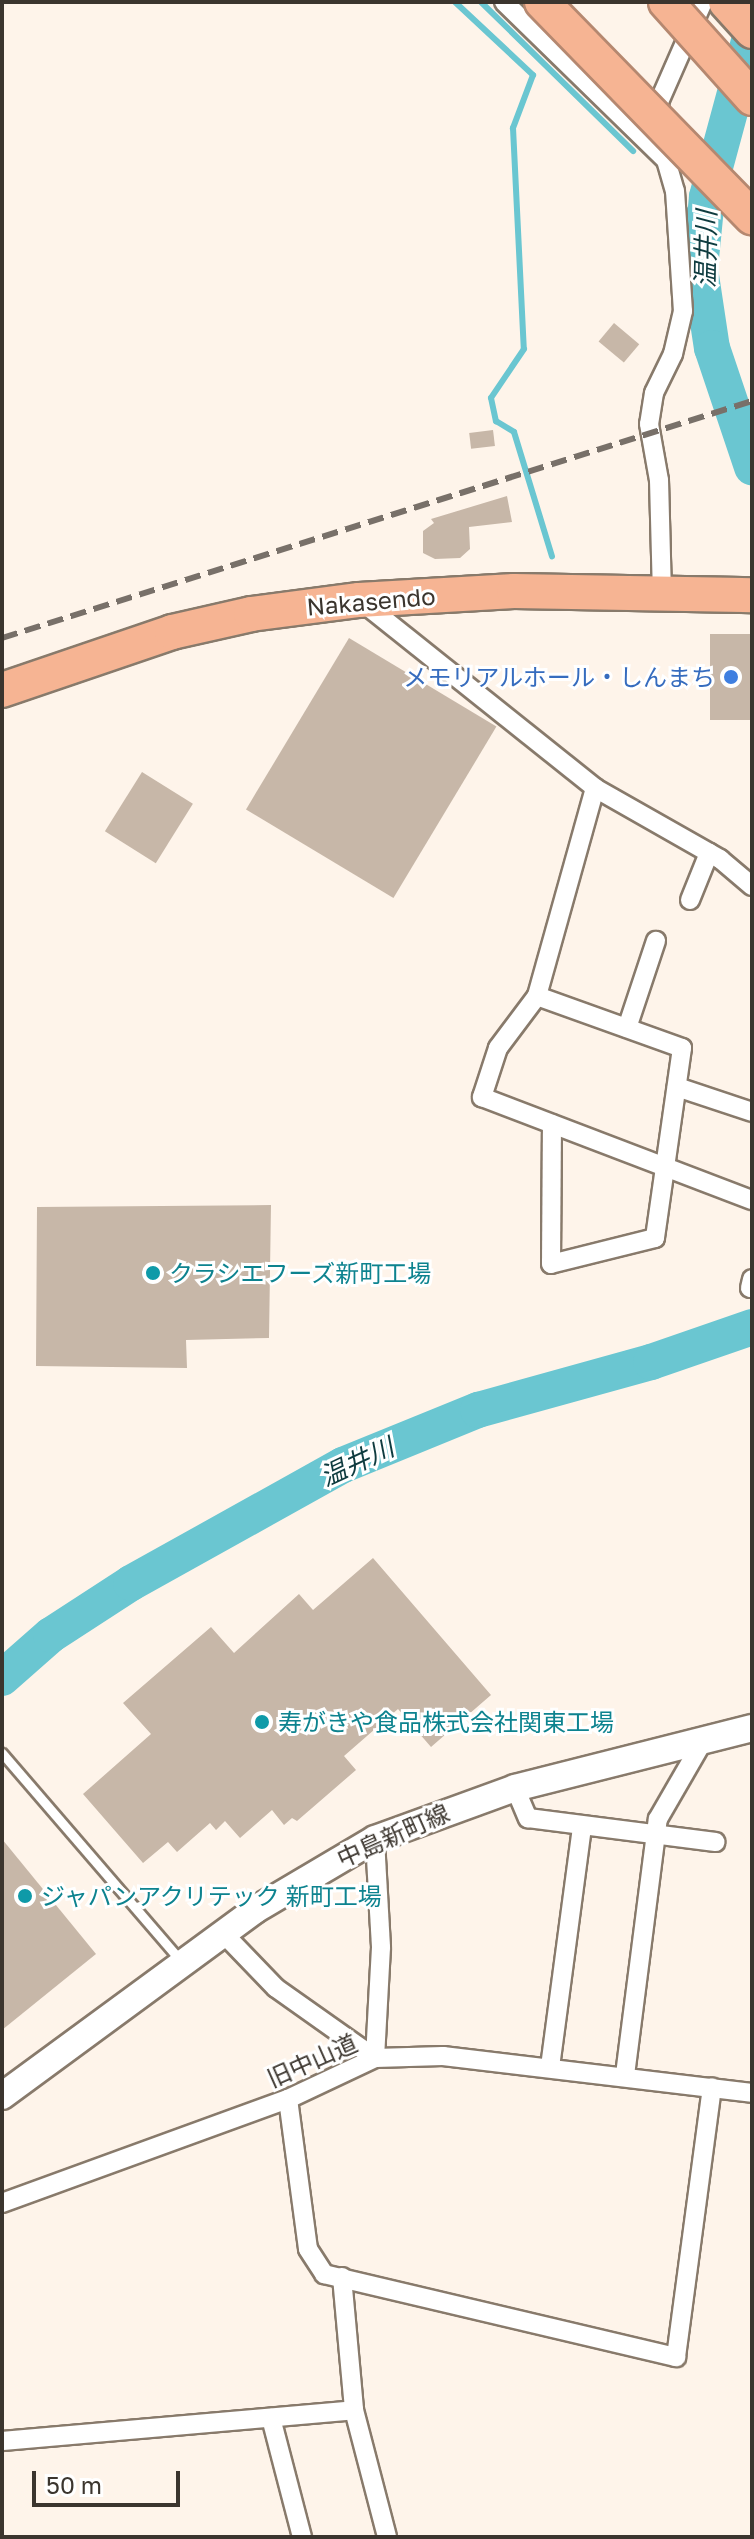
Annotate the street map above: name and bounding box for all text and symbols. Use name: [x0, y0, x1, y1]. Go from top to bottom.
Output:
water label: 温井川: [690, 210, 722, 288]
street label: Nakasendo: [305, 581, 437, 621]
place label: メモリアルホール・しんまち: [403, 663, 715, 691]
marker: メモリアルホール・しんまち: [722, 668, 740, 686]
place label: クラシエフーズ新町工場: [169, 1259, 433, 1287]
marker: クラシエフーズ新町工場: [144, 1264, 162, 1282]
water label: 温井川: [315, 1431, 399, 1493]
place label: 寿がきや食品株式会社関東工場: [278, 1708, 614, 1736]
marker: 寿がきや食品株式会社関東工場: [253, 1713, 271, 1731]
street label: 中島新町線: [332, 1797, 454, 1873]
place label: ジャパンアクリテック 新町工場: [41, 1882, 383, 1910]
marker: ジャパンアクリテック 新町工場: [16, 1887, 34, 1905]
street label: 旧中山道: [262, 2027, 362, 2093]
scale bar: [36, 2455, 184, 2505]
text: 50 m: [46, 2470, 102, 2499]

